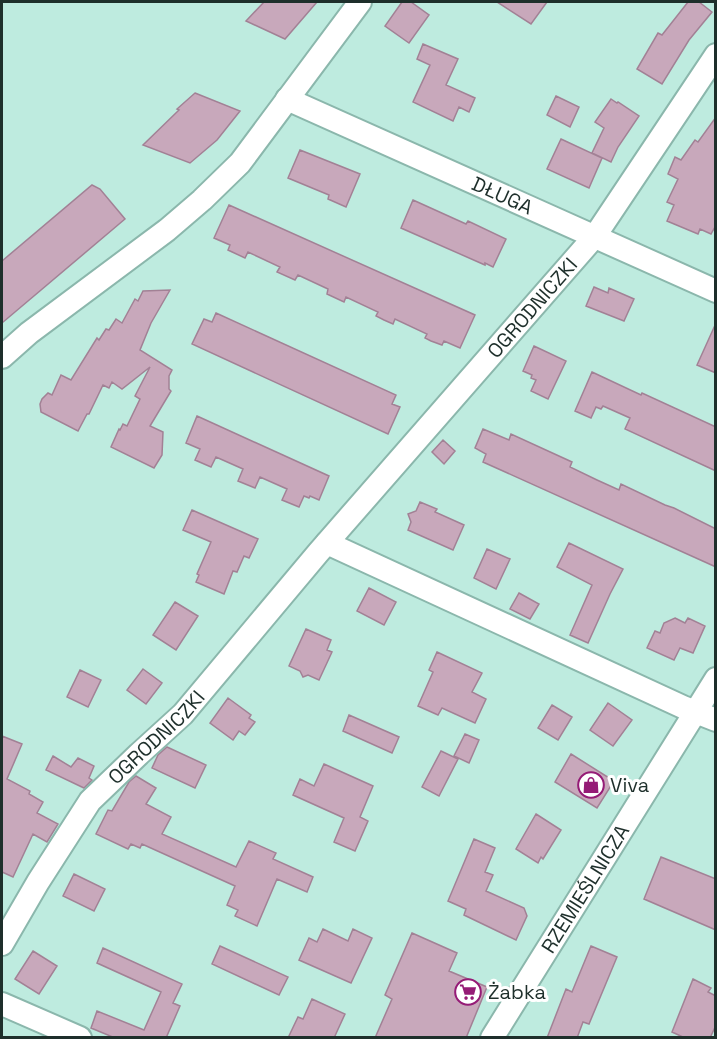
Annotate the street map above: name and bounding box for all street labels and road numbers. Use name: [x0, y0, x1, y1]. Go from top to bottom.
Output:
street label: DŁUGA: [468, 170, 537, 221]
street label: OGRODNICZKI: [481, 252, 583, 363]
street label: OGRODNICZKI: [102, 685, 210, 790]
street label: RZEMIEŚLNICZA: [535, 819, 635, 958]

